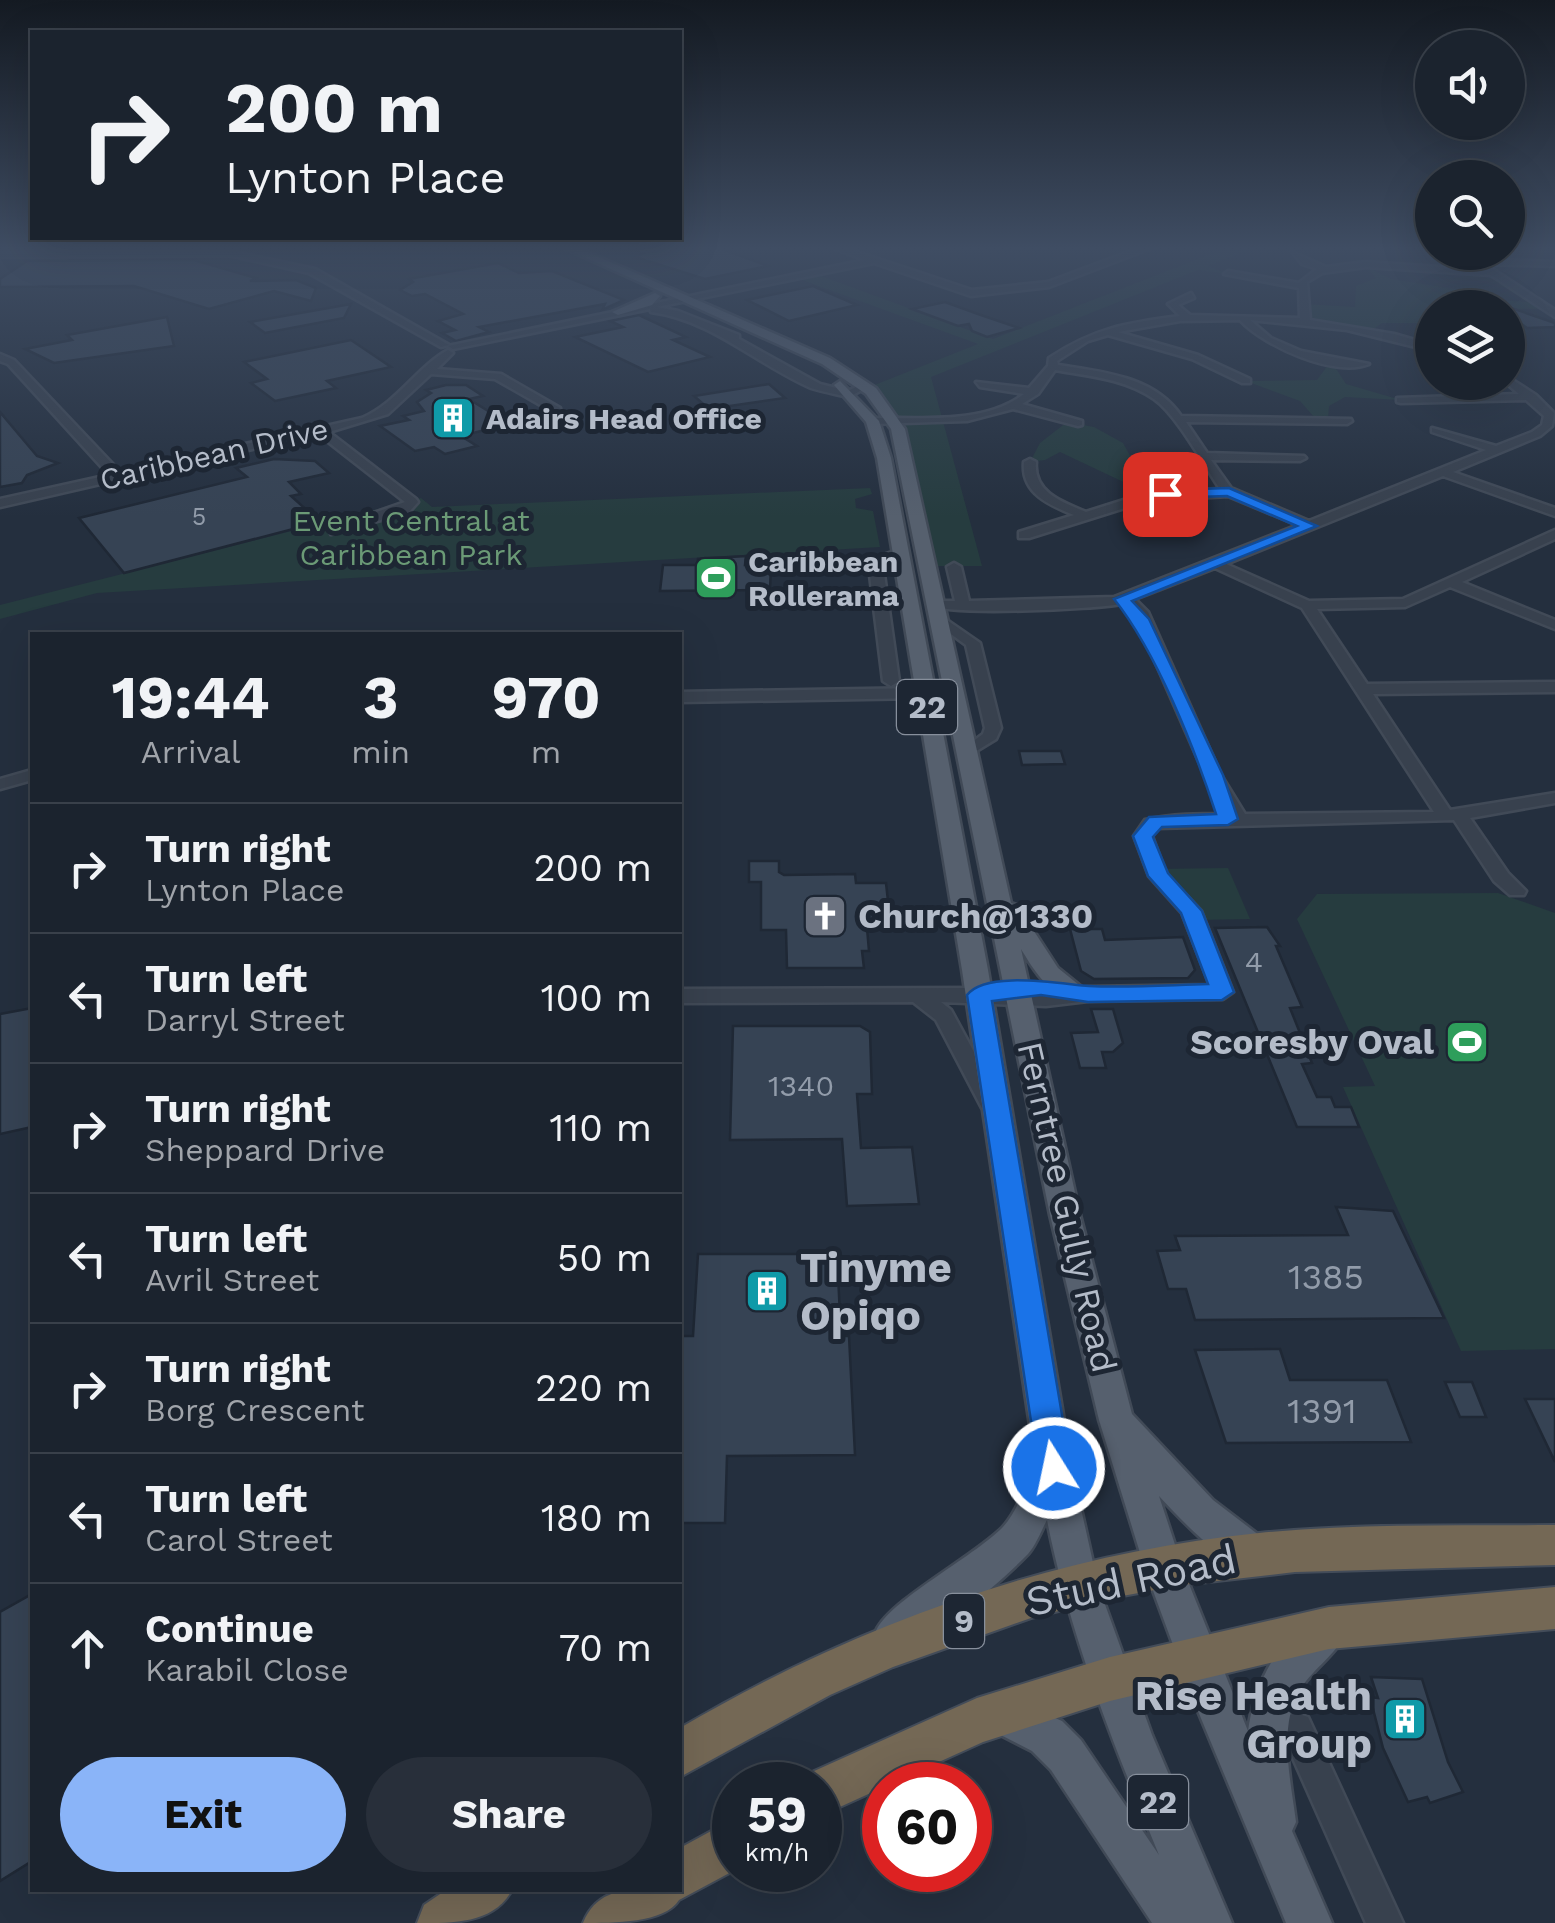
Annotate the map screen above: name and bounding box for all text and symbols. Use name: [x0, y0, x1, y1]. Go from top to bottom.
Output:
map controls: [1415, 30, 1525, 400]
button: sound: [1415, 30, 1525, 140]
text: 200 m: [225, 67, 443, 149]
icon: right: [60, 70, 190, 200]
text: Lynton Place: [225, 151, 506, 204]
button: search: [1415, 160, 1525, 270]
button: layers: [1415, 290, 1525, 400]
building icon: Adairs Head Office: [430, 395, 476, 441]
place label: Adairs Head Office: [486, 401, 762, 436]
street label: Caribbean Drive: [96, 411, 332, 497]
pin: [1123, 452, 1208, 537]
icon: arrive: [1138, 467, 1193, 522]
house number: 5: [192, 502, 206, 531]
park label: Event Central at Caribbean Park: [292, 503, 530, 572]
place label: Caribbean Rollerama: [748, 544, 900, 613]
sports icon: Caribbean Rollerama: [693, 555, 739, 601]
text: 19:44: [111, 662, 270, 733]
text: 3: [363, 662, 399, 733]
text: 970: [492, 662, 601, 733]
road number: 22: [897, 680, 957, 734]
text: Arrival: [141, 733, 241, 771]
text: min: [351, 733, 410, 771]
text: m: [531, 733, 561, 771]
text: Turn right: [145, 827, 331, 871]
icon: right: [60, 841, 115, 896]
text: 200 m: [533, 846, 652, 890]
text: Lynton Place: [145, 871, 345, 909]
church icon: Church@1330: [802, 893, 848, 939]
place label: Church@1330: [858, 895, 1093, 937]
house number: 4: [1245, 944, 1263, 979]
text: Turn left: [145, 957, 307, 1001]
icon: left: [60, 971, 115, 1026]
text: 100 m: [541, 976, 652, 1020]
text: Darryl Street: [145, 1001, 345, 1039]
sports icon: Scoresby Oval: [1444, 1019, 1490, 1065]
place label: Scoresby Oval: [1190, 1021, 1435, 1063]
street label: Ferntree Gully Road: [1009, 1038, 1125, 1376]
house number: 1340: [768, 1068, 834, 1103]
text: Turn right: [145, 1087, 331, 1131]
icon: right: [60, 1101, 115, 1156]
text: 110 m: [550, 1106, 652, 1150]
text: Sheppard Drive: [145, 1131, 385, 1169]
text: Turn left: [145, 1217, 307, 1261]
icon: left: [60, 1231, 115, 1286]
text: 50 m: [557, 1236, 652, 1280]
place label: Tinyme Opiqo: [800, 1243, 952, 1340]
house number: 1385: [1288, 1256, 1364, 1298]
text: Avril Street: [145, 1261, 319, 1299]
building icon: Tinyme Opiqo: [744, 1268, 790, 1314]
text: Turn right: [145, 1347, 331, 1391]
icon: right: [60, 1361, 115, 1416]
text: 220 m: [535, 1366, 652, 1410]
house number: 1391: [1287, 1390, 1357, 1432]
text: Borg Crescent: [145, 1391, 365, 1429]
position arrow: [1002, 1416, 1106, 1520]
text: Turn left: [145, 1477, 307, 1521]
icon: left: [60, 1491, 115, 1546]
text: 180 m: [541, 1496, 652, 1540]
text: Carol Street: [145, 1521, 333, 1559]
street label: Stud Road: [1021, 1534, 1241, 1626]
road number: 9: [944, 1594, 984, 1648]
text: Continue: [145, 1607, 314, 1651]
icon: ahead: [60, 1621, 115, 1676]
text: 70 m: [559, 1626, 652, 1670]
text: Karabil Close: [145, 1651, 349, 1689]
place label: Rise Health Group: [1135, 1671, 1372, 1768]
building icon: Rise Health Group: [1382, 1696, 1428, 1742]
button: Exit: [60, 1757, 346, 1872]
button: Share: [366, 1757, 652, 1872]
speed limit sign: 60: [862, 1762, 992, 1892]
road number: 22: [1128, 1775, 1188, 1829]
text: 59: [747, 1785, 807, 1844]
text: km/h: [745, 1838, 809, 1867]

